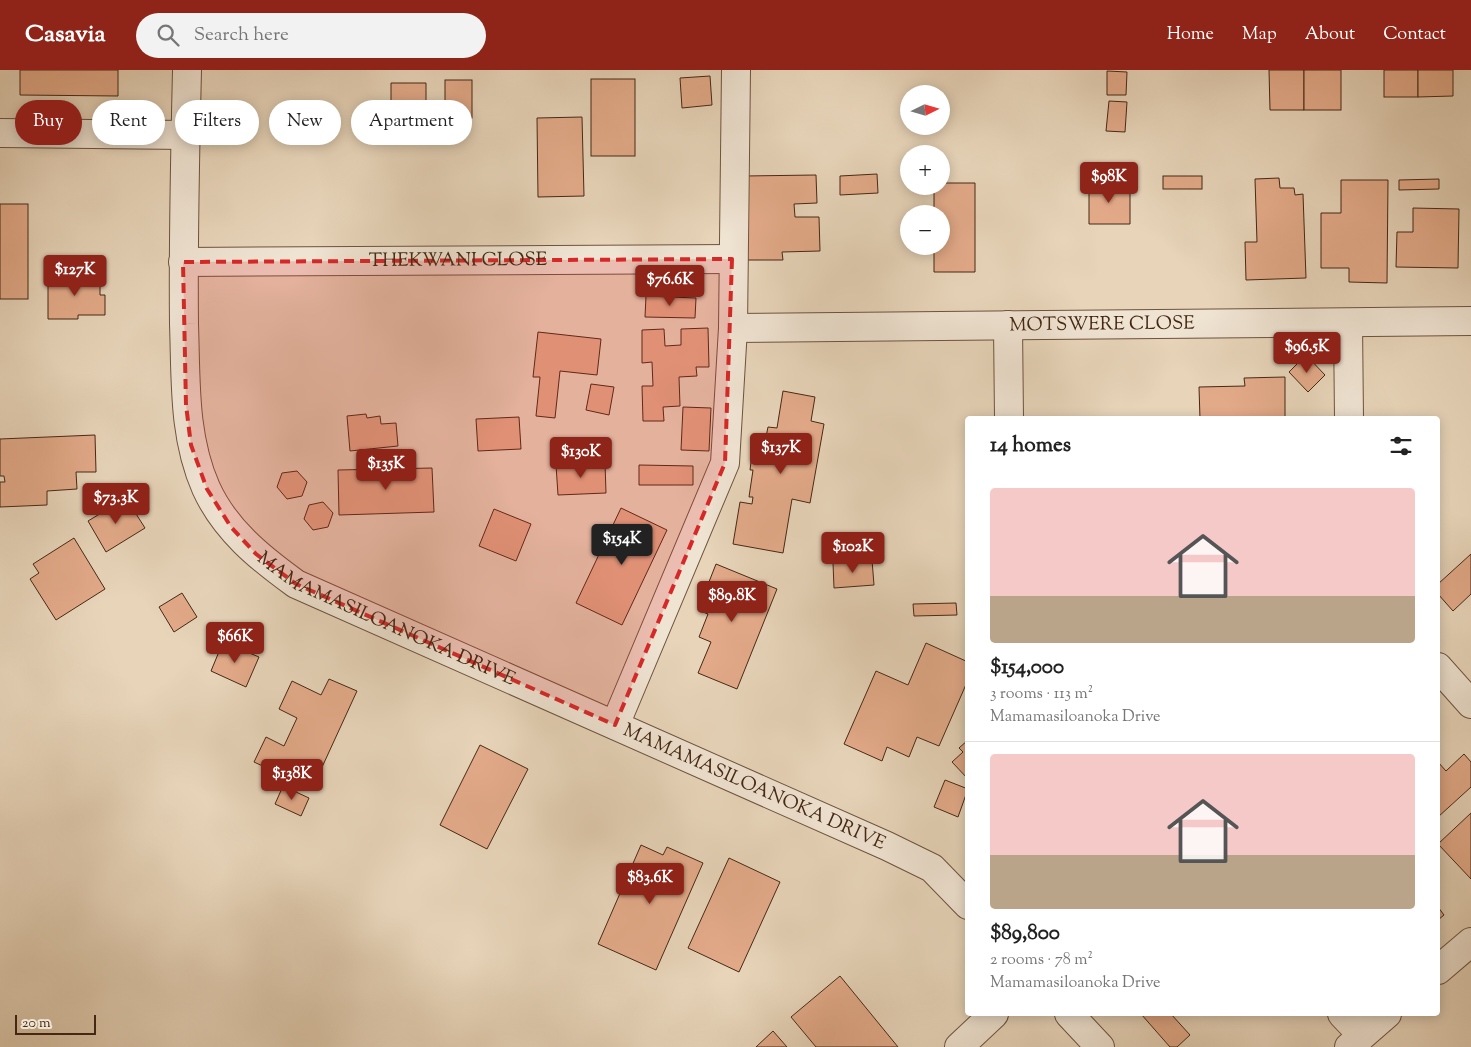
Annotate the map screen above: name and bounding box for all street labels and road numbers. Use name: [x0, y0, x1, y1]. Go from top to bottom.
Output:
street label: THEKWANI CLOSE: [369, 247, 548, 274]
street label: MOTSWERE CLOSE: [1009, 310, 1195, 339]
street label: MAMAMASILOANOKA DRIVE: [251, 545, 520, 693]
street label: MAMAMASILOANOKA DRIVE: [619, 717, 890, 857]

